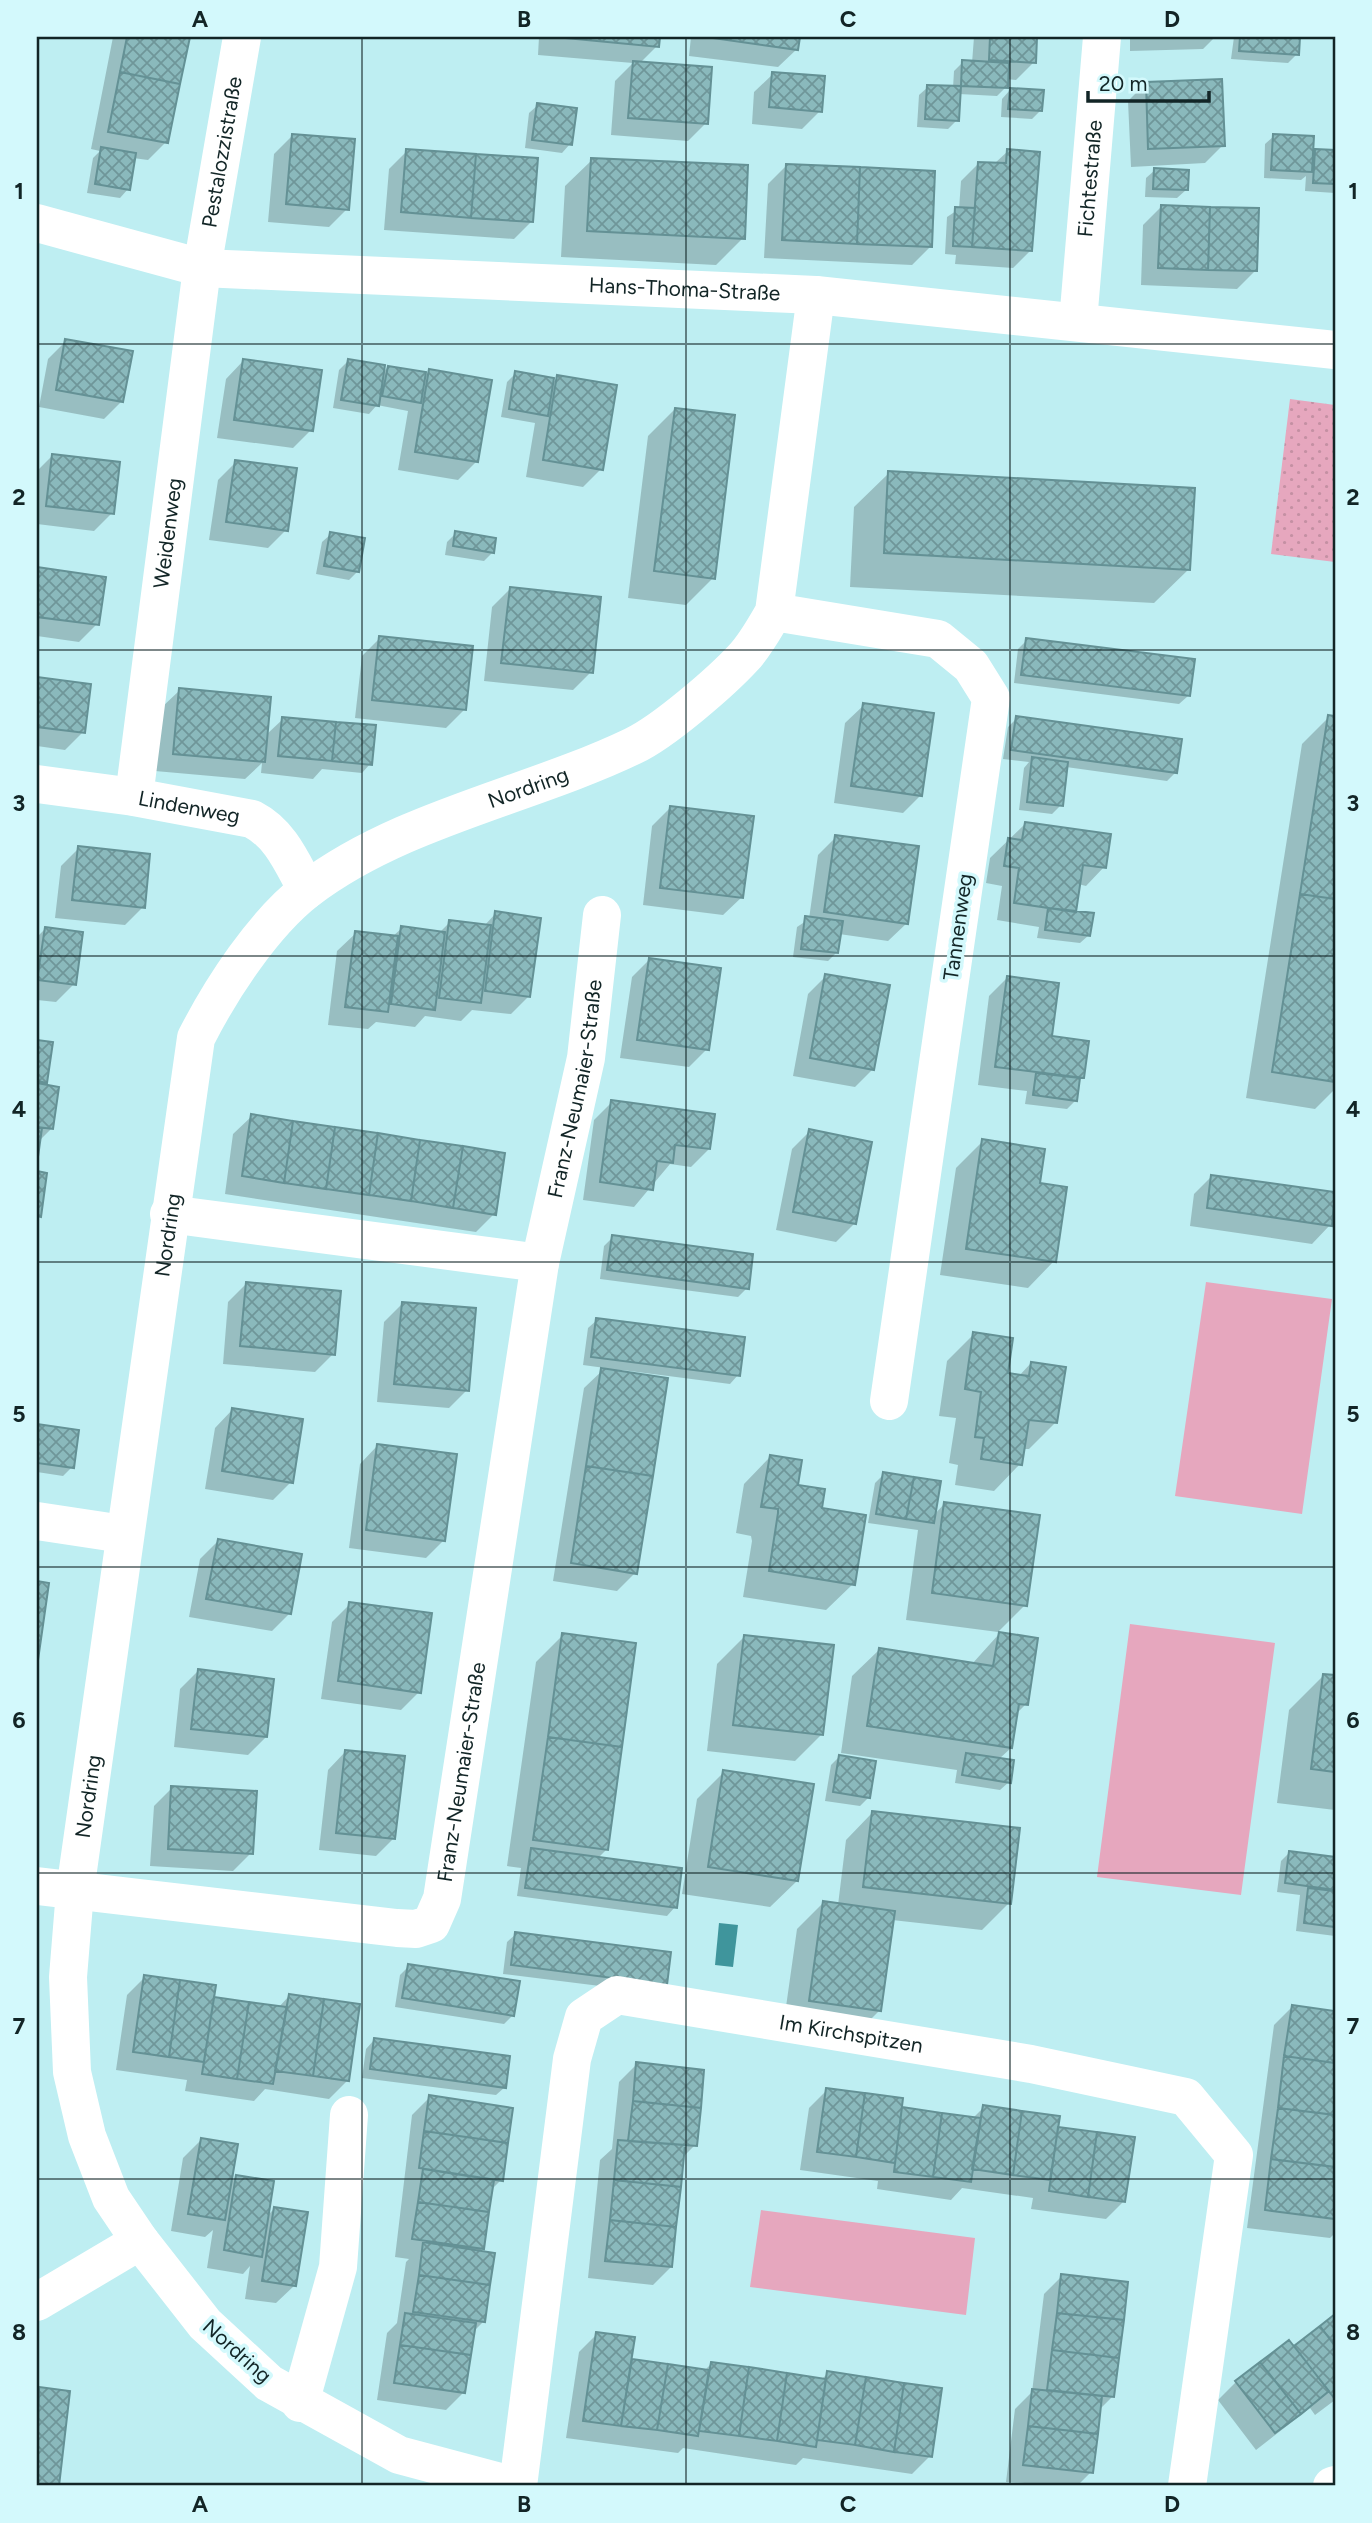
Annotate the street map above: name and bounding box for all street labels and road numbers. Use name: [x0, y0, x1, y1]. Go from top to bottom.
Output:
street label: Pestalozzistraße: [196, 74, 247, 230]
street label: Fichtestraße: [1072, 119, 1107, 238]
street label: Hans-Thoma-Straße: [588, 272, 781, 305]
street label: Weidenweg: [148, 476, 187, 590]
street label: Nordring: [484, 761, 572, 813]
street label: Lindenweg: [136, 785, 242, 829]
street label: Tannenweg: [938, 872, 977, 982]
street label: Franz-Neumaier-Straße: [542, 978, 607, 1200]
street label: Nordring: [149, 1192, 186, 1278]
street label: Franz-Neumaier-Straße: [432, 1660, 490, 1884]
street label: Nordring: [70, 1753, 106, 1840]
street label: Im Kirchspitzen: [777, 2009, 925, 2058]
street label: Nordring: [198, 2313, 277, 2388]

